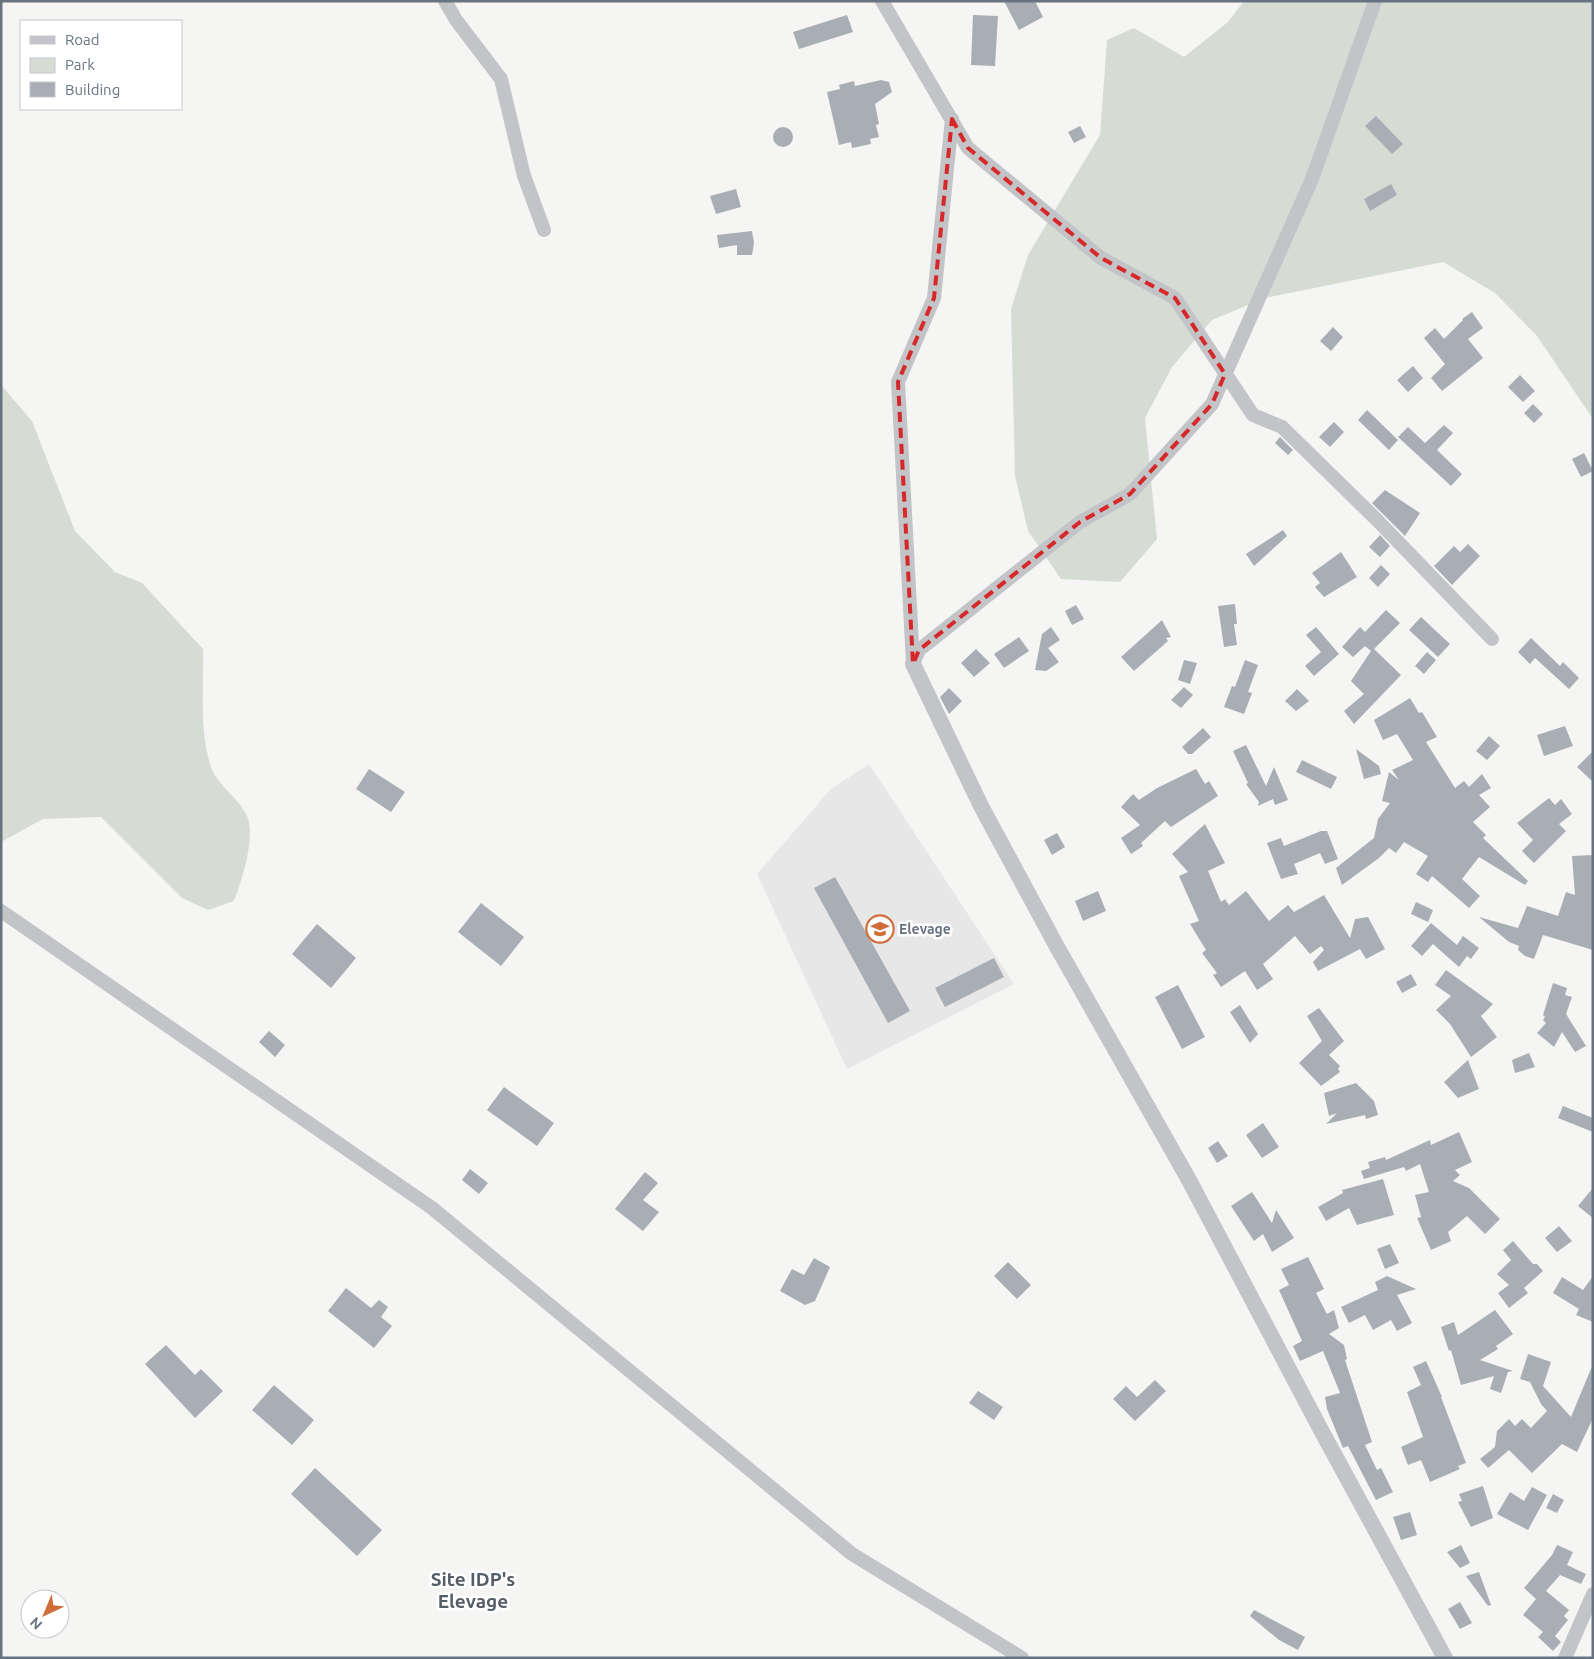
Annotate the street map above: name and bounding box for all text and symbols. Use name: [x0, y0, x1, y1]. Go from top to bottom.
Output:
legend: [20, 20, 182, 110]
text: Road: [65, 31, 100, 48]
text: Park: [65, 56, 95, 73]
text: Building: [65, 81, 120, 98]
school or university icon: Elevage: [865, 914, 895, 944]
place label: Elevage: [899, 921, 951, 937]
district label: Site IDP's Elevage: [431, 1568, 515, 1612]
north arrow: [20, 1589, 70, 1639]
text: N: [27, 1614, 45, 1633]

